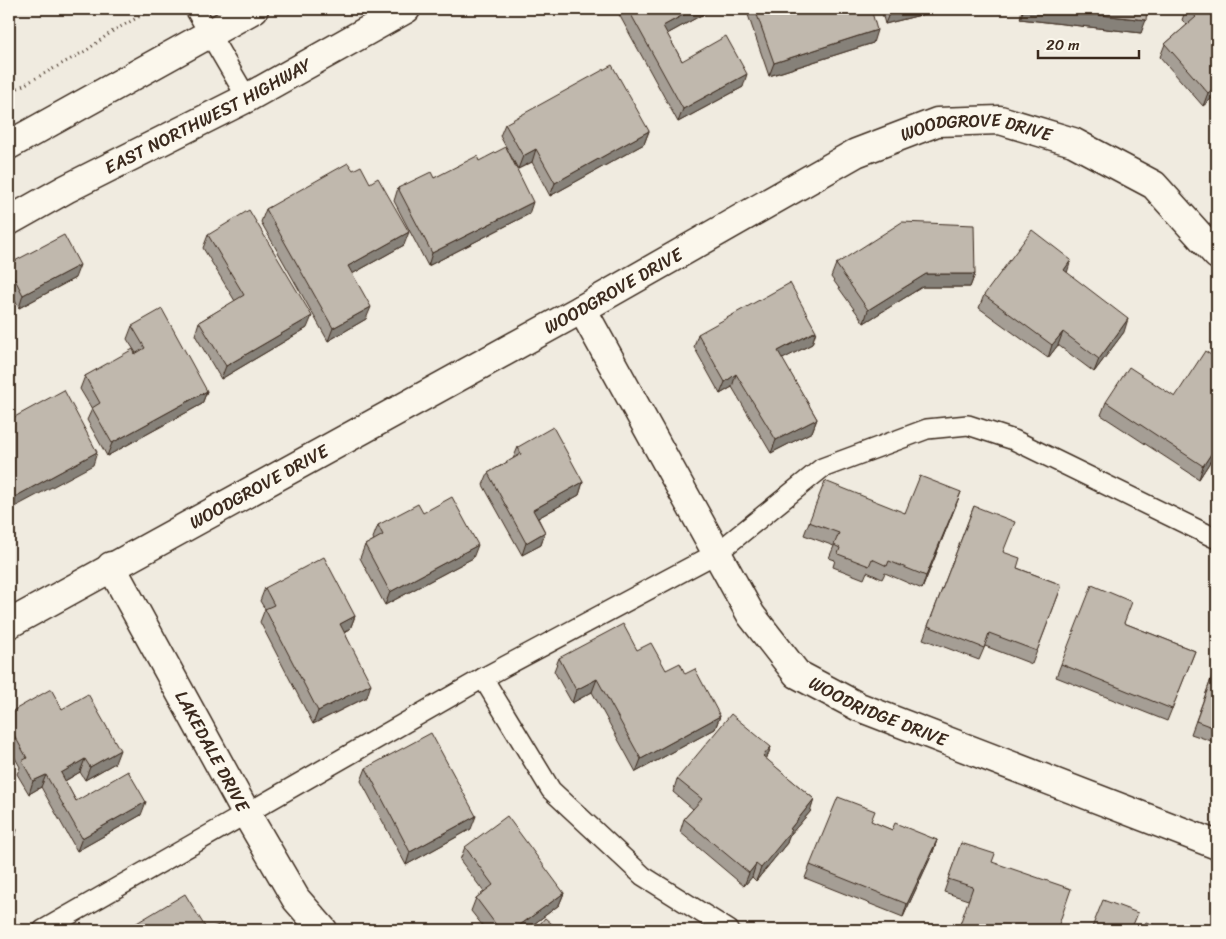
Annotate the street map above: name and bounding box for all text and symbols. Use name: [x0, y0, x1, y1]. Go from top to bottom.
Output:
scale bar: [1038, 28, 1140, 60]
text: 20 m: [1046, 32, 1080, 58]
street label: EAST NORTHWEST HIGHWAY: [99, 48, 319, 183]
street label: WOODGROVE DRIVE: [895, 104, 1057, 151]
street label: WOODGROVE DRIVE: [538, 238, 690, 343]
street label: WOODGROVE DRIVE: [183, 435, 335, 538]
street label: WOODRIDGE DRIVE: [803, 667, 953, 756]
street label: LAKEDALE DRIVE: [166, 685, 259, 819]

